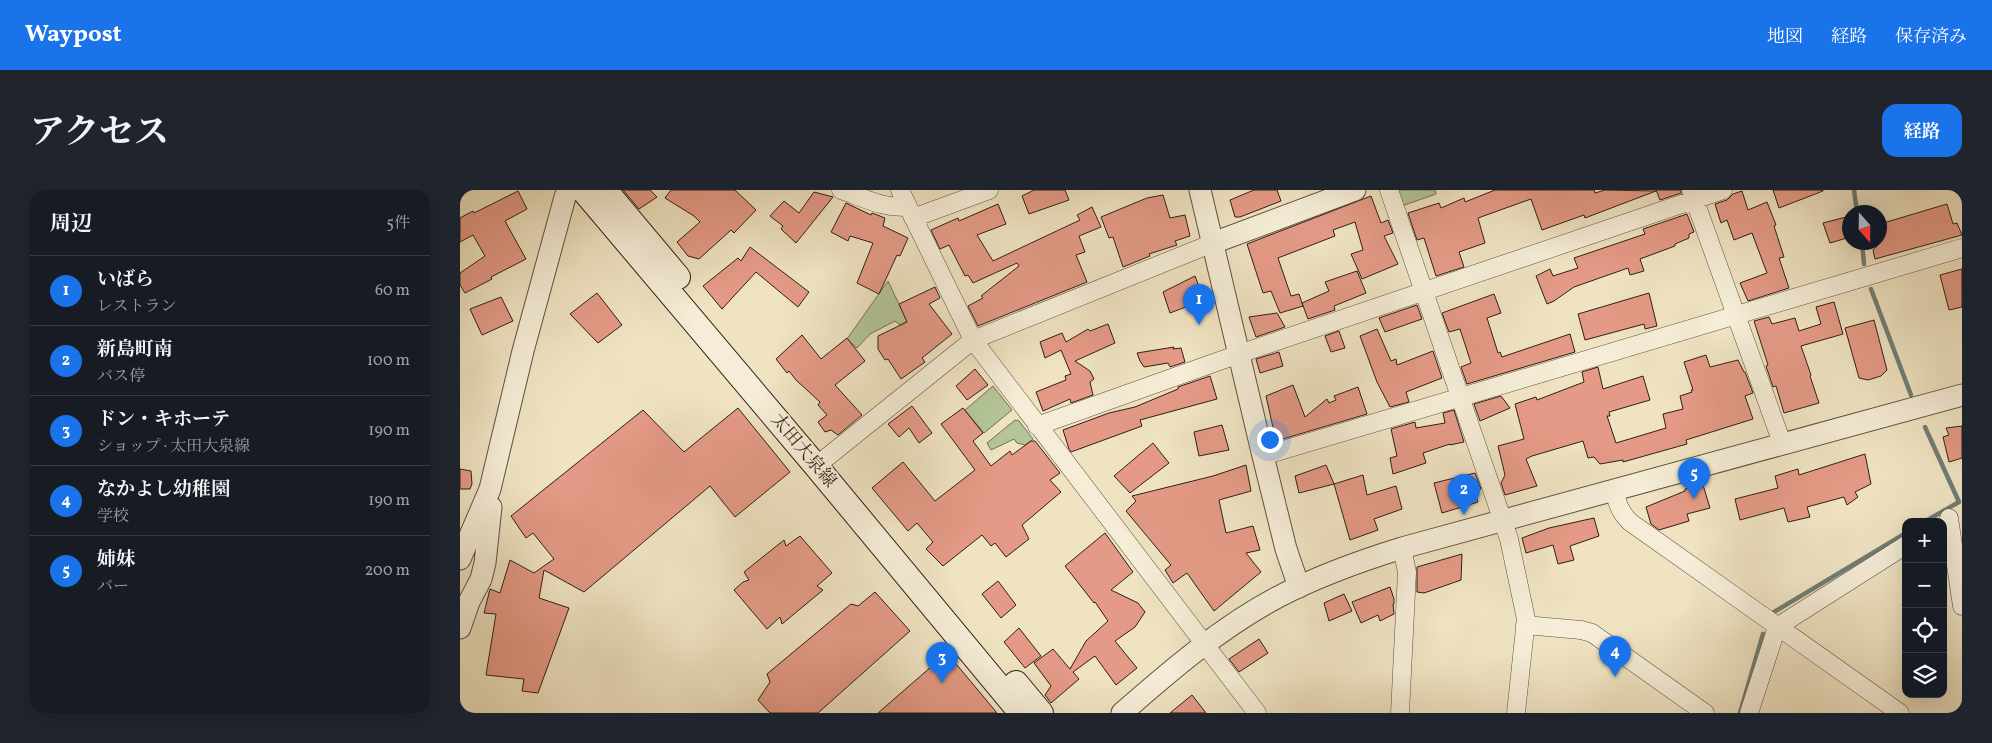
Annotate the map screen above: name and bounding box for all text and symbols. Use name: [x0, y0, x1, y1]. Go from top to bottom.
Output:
text: Waypost: [25, 18, 122, 52]
text: 地図: [1767, 25, 1803, 50]
text: 経路: [1831, 25, 1867, 50]
text: 保存済み: [1895, 25, 1967, 50]
button: 経路: [1882, 104, 1962, 157]
text: アクセス: [30, 110, 169, 158]
north arrow: [1842, 205, 1887, 250]
text: 周辺: [50, 210, 92, 239]
text: 5件: [386, 213, 410, 235]
text: いばら: [97, 267, 154, 293]
text: 1: [63, 280, 69, 302]
text: 60 m: [375, 280, 410, 302]
pin: 1: [1183, 284, 1215, 325]
text: レストラン: [97, 296, 177, 318]
text: 新島町南: [97, 337, 173, 363]
text: 2: [62, 350, 70, 372]
text: 100 m: [367, 350, 410, 372]
text: バス停: [97, 366, 145, 388]
text: ドン・キホーテ: [97, 407, 230, 433]
street label: 太田大泉線: [764, 408, 842, 494]
text: 3: [62, 420, 70, 442]
text: 190 m: [368, 420, 410, 442]
your location: [1257, 427, 1283, 453]
text: ショップ · 太田大泉線: [97, 436, 250, 458]
pin: 5: [1678, 458, 1710, 499]
pin: 2: [1448, 474, 1480, 515]
text: なかよし幼稚園: [97, 477, 230, 503]
text: 4: [61, 490, 71, 512]
text: 190 m: [368, 490, 410, 512]
text: 学校: [97, 506, 129, 528]
map controls: [1902, 518, 1947, 698]
button: +: [1902, 518, 1947, 563]
text: 姉妹: [97, 547, 135, 573]
text: 5: [62, 560, 70, 582]
text: 200 m: [365, 560, 410, 582]
button: −: [1902, 563, 1947, 608]
text: バー: [97, 576, 129, 598]
button: locate: [1902, 608, 1947, 653]
pin: 4: [1599, 636, 1631, 677]
pin: 3: [926, 642, 958, 683]
button: layers: [1902, 653, 1947, 698]

